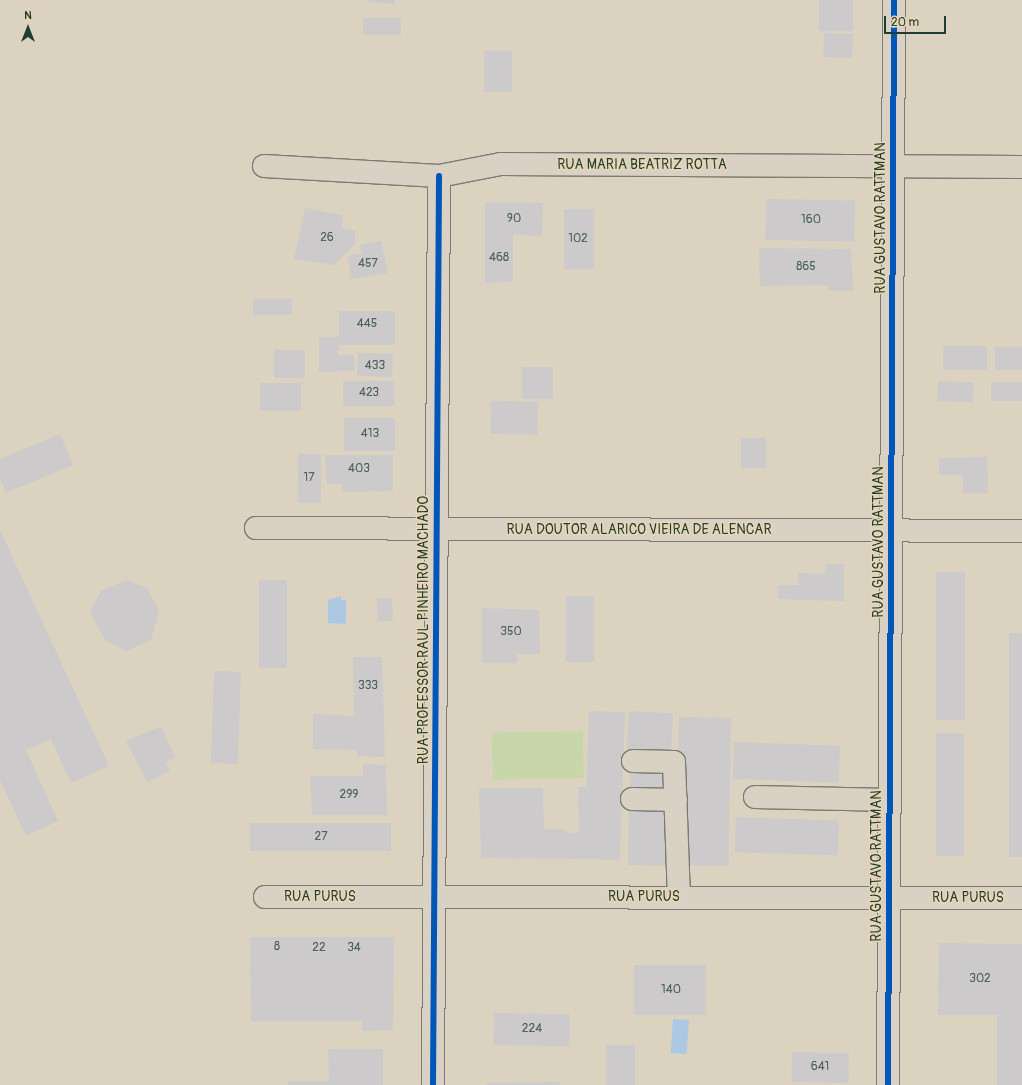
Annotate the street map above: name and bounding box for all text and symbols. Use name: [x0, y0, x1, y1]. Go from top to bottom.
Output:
north arrow: [8, 8, 48, 48]
scale bar: [886, 8, 948, 34]
text: N: [24, 9, 32, 22]
text: 20 m: [891, 15, 919, 30]
street label: RUA GUSTAVO RATTMAN: [873, 142, 889, 294]
street label: RUA MARIA BEATRIZ ROTTA: [557, 157, 727, 173]
house number: 90: [507, 212, 521, 226]
house number: 160: [801, 213, 821, 227]
house number: 26: [320, 231, 334, 245]
house number: 102: [568, 232, 588, 246]
house number: 468: [489, 251, 509, 265]
house number: 457: [358, 257, 378, 271]
house number: 865: [796, 260, 816, 274]
house number: 445: [357, 317, 377, 331]
house number: 433: [365, 359, 385, 373]
house number: 423: [359, 386, 379, 400]
house number: 413: [361, 427, 379, 441]
house number: 403: [348, 462, 370, 476]
street label: RUA GUSTAVO RATTMAN: [871, 466, 887, 618]
house number: 17: [303, 471, 315, 485]
street label: RUA PROFESSOR RAUL PINHEIRO MACHADO: [416, 496, 432, 764]
street label: RUA DOUTOR ALARICO VIEIRA DE ALENCAR: [506, 522, 772, 538]
house number: 350: [500, 625, 522, 639]
house number: 333: [358, 679, 378, 693]
house number: 299: [339, 788, 359, 802]
street label: RUA GUSTAVO RATTMAN: [869, 790, 885, 942]
house number: 27: [314, 830, 328, 844]
street label: RUA PURUS: [284, 889, 356, 905]
street label: RUA PURUS: [608, 889, 680, 905]
street label: RUA PURUS: [932, 890, 1004, 906]
house number: 8: [274, 940, 280, 954]
house number: 22: [312, 941, 326, 955]
house number: 34: [347, 941, 361, 955]
house number: 302: [969, 972, 991, 986]
house number: 140: [661, 983, 681, 997]
house number: 224: [522, 1022, 542, 1036]
house number: 641: [811, 1060, 829, 1074]

